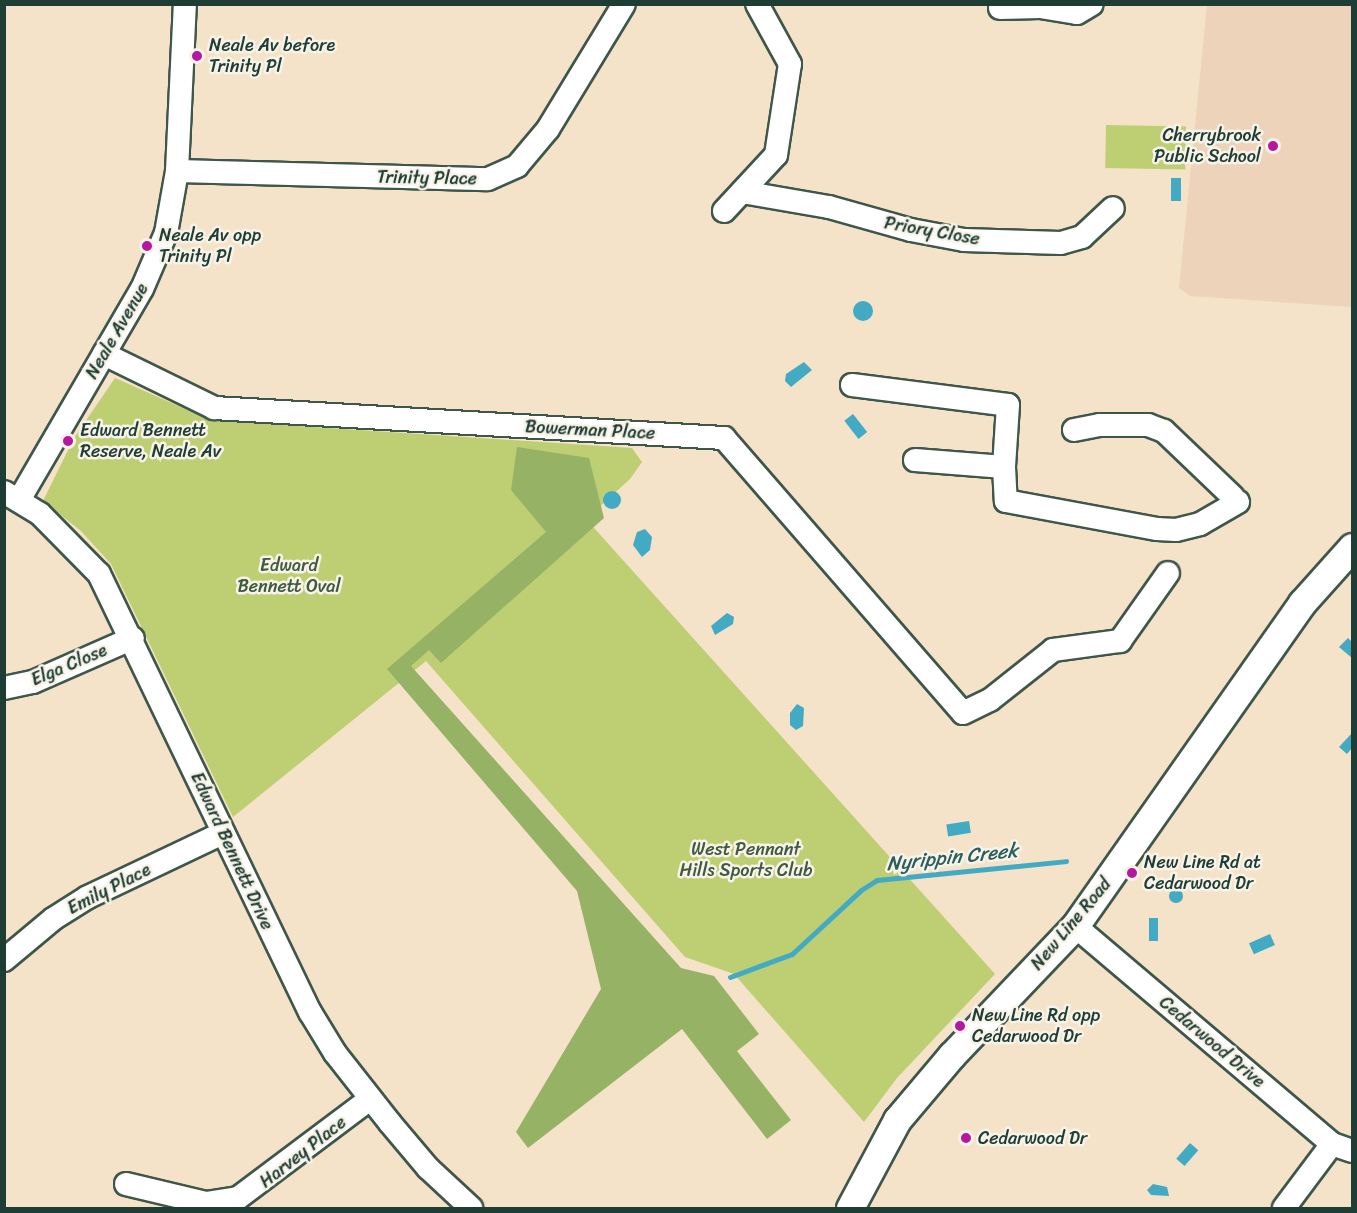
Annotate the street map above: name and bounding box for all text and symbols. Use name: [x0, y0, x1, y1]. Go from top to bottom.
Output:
place label: Neale Av before Trinity Pl: [209, 35, 335, 78]
marker: Neale Av before Trinity Pl: [190, 49, 204, 63]
place label: Cherrybrook Public School: [1154, 125, 1261, 168]
marker: Cherrybrook Public School: [1266, 139, 1280, 153]
street label: Trinity Place: [377, 166, 477, 190]
street label: Priory Close: [882, 212, 982, 250]
place label: Neale Av opp Trinity Pl: [159, 225, 261, 268]
marker: Neale Av opp Trinity Pl: [140, 239, 154, 253]
street label: Neale Avenue: [81, 279, 153, 383]
street label: Bowerman Place: [524, 416, 656, 444]
place label: Edward Bennett Reserve, Neale Av: [80, 420, 221, 462]
marker: Edward Bennett Reserve, Neale Av: [61, 434, 75, 448]
park label: Edward Bennett Oval: [237, 555, 341, 598]
street label: Elga Close: [28, 639, 110, 691]
street label: Edward Bennett Drive: [186, 768, 278, 934]
water label: Nyrippin Creek: [885, 838, 1019, 876]
park label: West Pennant Hills Sports Club: [679, 839, 813, 882]
place label: New Line Rd at Cedarwood Dr: [1144, 852, 1262, 894]
street label: Emily Place: [63, 859, 155, 919]
marker: New Line Rd at Cedarwood Dr: [1125, 866, 1139, 880]
street label: New Line Road: [1026, 873, 1116, 975]
street label: Cedarwood Drive: [1155, 991, 1269, 1093]
place label: New Line Rd opp Cedarwood Dr: [972, 1005, 1101, 1048]
marker: New Line Rd opp Cedarwood Dr: [953, 1019, 967, 1033]
street label: Harvey Place: [255, 1111, 351, 1193]
place label: Cedarwood Dr: [978, 1127, 1087, 1149]
marker: Cedarwood Dr: [959, 1131, 973, 1145]

